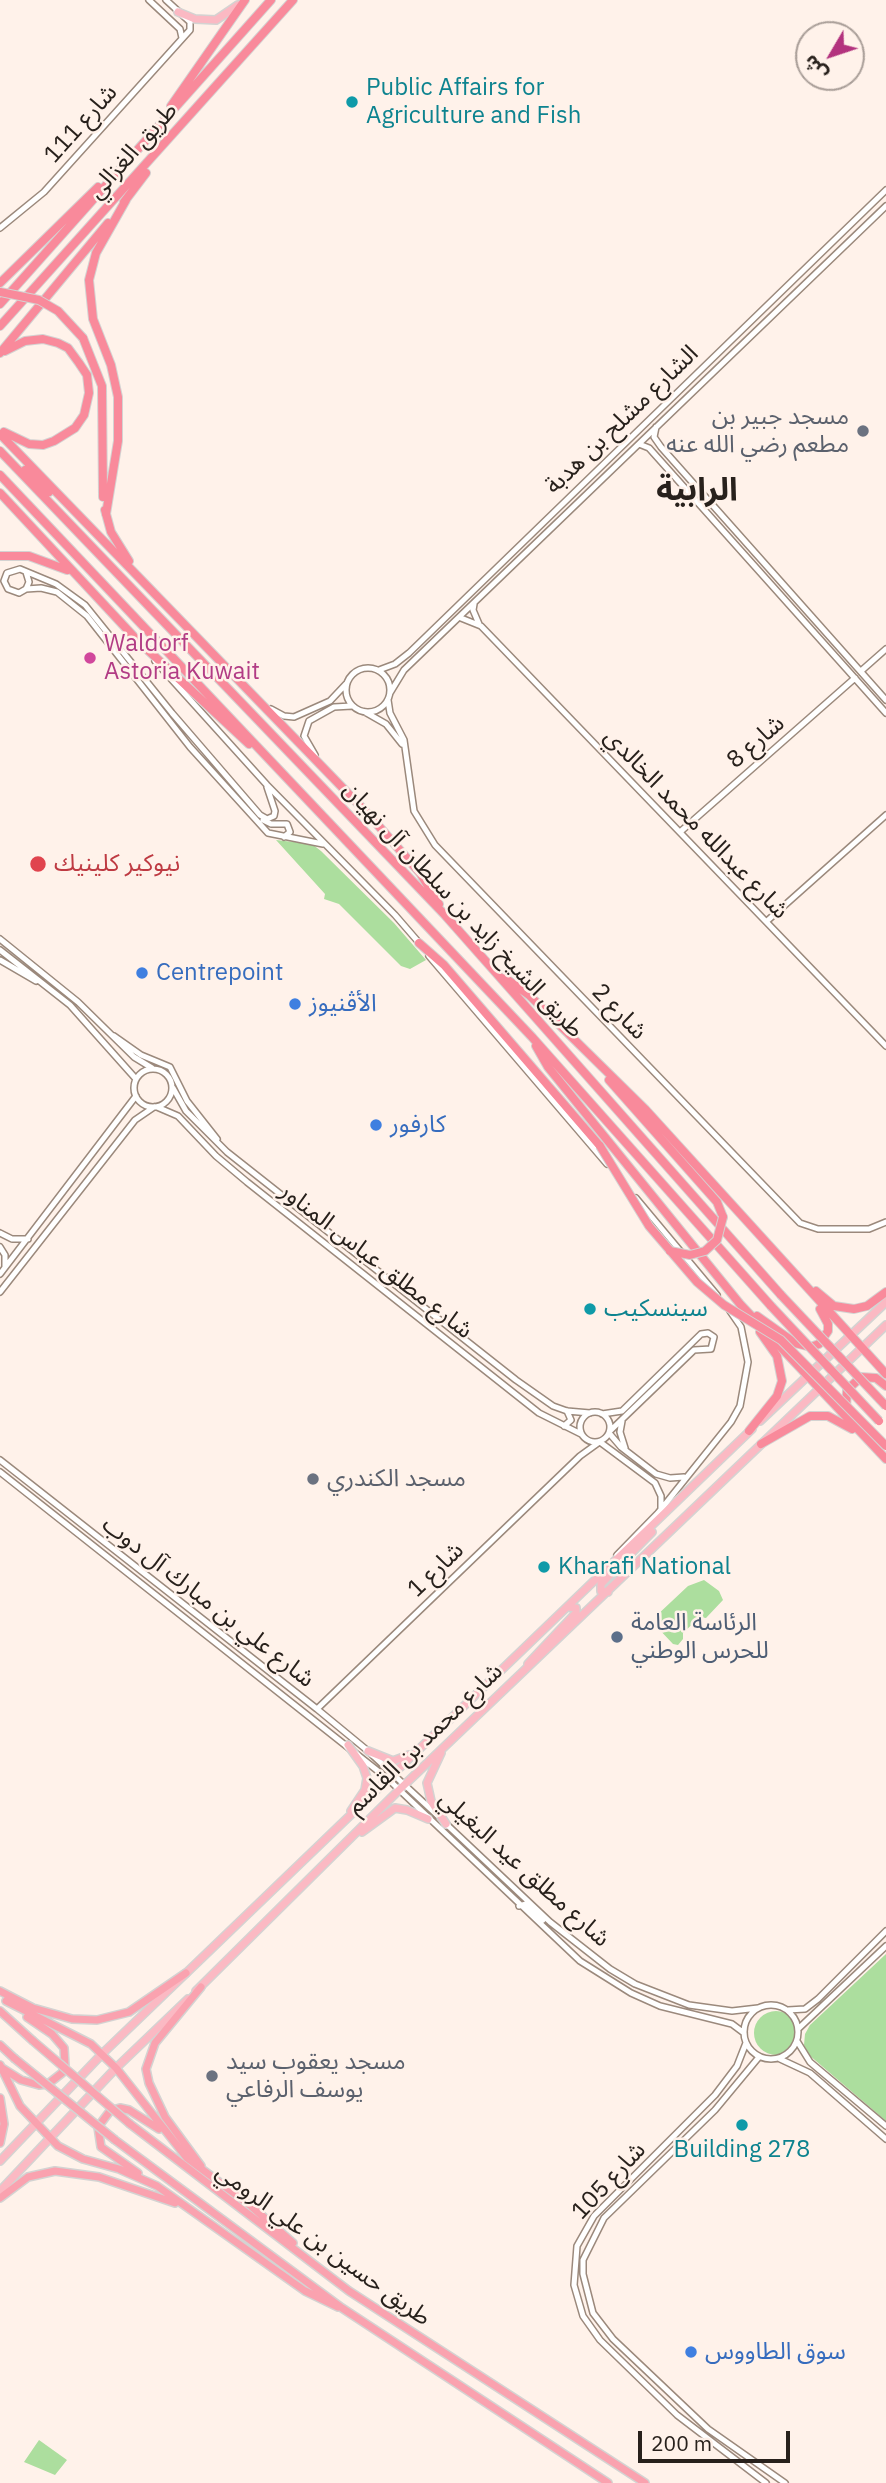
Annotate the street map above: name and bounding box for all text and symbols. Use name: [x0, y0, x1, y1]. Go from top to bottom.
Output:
north arrow: [795, 21, 865, 91]
text: ش: [798, 50, 833, 86]
place label: Public Affairs for Agriculture and Fish: [366, 74, 581, 130]
street label: شارع 111: [38, 79, 124, 169]
marker: Public Affairs for Agriculture and Fish: [344, 94, 360, 110]
street label: طريق الغزالي: [82, 97, 184, 205]
street label: الشارع مشلح بن هدبة: [539, 340, 705, 500]
place label: مسجد جبير بن مطعم رضي الله عنه: [666, 403, 849, 459]
marker: مسجد جبير بن مطعم رضي الله عنه: [855, 423, 871, 439]
district label: الرابية: [656, 472, 738, 510]
place label: Waldorf Astoria Kuwait: [104, 630, 260, 686]
marker: Waldorf Astoria Kuwait: [82, 650, 98, 666]
street label: شارع 8: [721, 709, 791, 775]
street label: شارع عبدالله محمد الخالدي: [598, 723, 794, 925]
street label: طريق الشيخ زايد بن سلطان آل نهيان: [336, 776, 590, 1044]
place label: نيوكير كلينيك: [54, 850, 180, 878]
marker: نيوكير كلينيك: [28, 854, 48, 874]
place label: Centrepoint: [156, 959, 283, 987]
marker: Centrepoint: [134, 965, 150, 981]
street label: شارع 2: [585, 978, 653, 1046]
place label: الأڤنيوز: [309, 990, 377, 1018]
marker: الأڤنيوز: [287, 996, 303, 1012]
place label: كارفور: [390, 1111, 446, 1139]
marker: كارفور: [368, 1117, 384, 1133]
street label: شارع مطلق عباس المناور: [274, 1177, 478, 1345]
place label: سينسكيب: [604, 1295, 708, 1323]
marker: سينسكيب: [582, 1301, 598, 1317]
place label: مسجد الكندري: [327, 1465, 466, 1493]
marker: مسجد الكندري: [305, 1471, 321, 1487]
street label: شارع علي بن مبارك آل دوب: [96, 1510, 320, 1694]
street label: شارع 1: [402, 1536, 470, 1604]
place label: Kharafi National: [558, 1553, 731, 1581]
marker: Kharafi National: [536, 1559, 552, 1575]
place label: الرئاسة العامة للحرس الوطني: [631, 1609, 769, 1665]
marker: الرئاسة العامة للحرس الوطني: [609, 1629, 625, 1645]
street label: شارع محمد بن القاسم: [341, 1657, 509, 1821]
street label: شارع مطلق عيد البغيلي: [433, 1785, 615, 1953]
place label: مسجد يعقوب سيد يوسف الرفاعي: [226, 2048, 406, 2104]
marker: مسجد يعقوب سيد يوسف الرفاعي: [204, 2068, 220, 2084]
marker: Building 278: [734, 2117, 750, 2133]
street label: شارع 105: [566, 2136, 652, 2226]
place label: Building 278: [674, 2136, 810, 2164]
street label: طريق حسين بن علي الرومي: [210, 2157, 436, 2333]
place label: سوق الطاووس: [705, 2338, 846, 2366]
marker: سوق الطاووس: [683, 2344, 699, 2360]
scale bar: [641, 2416, 793, 2460]
text: 200 m: [651, 2429, 712, 2457]

